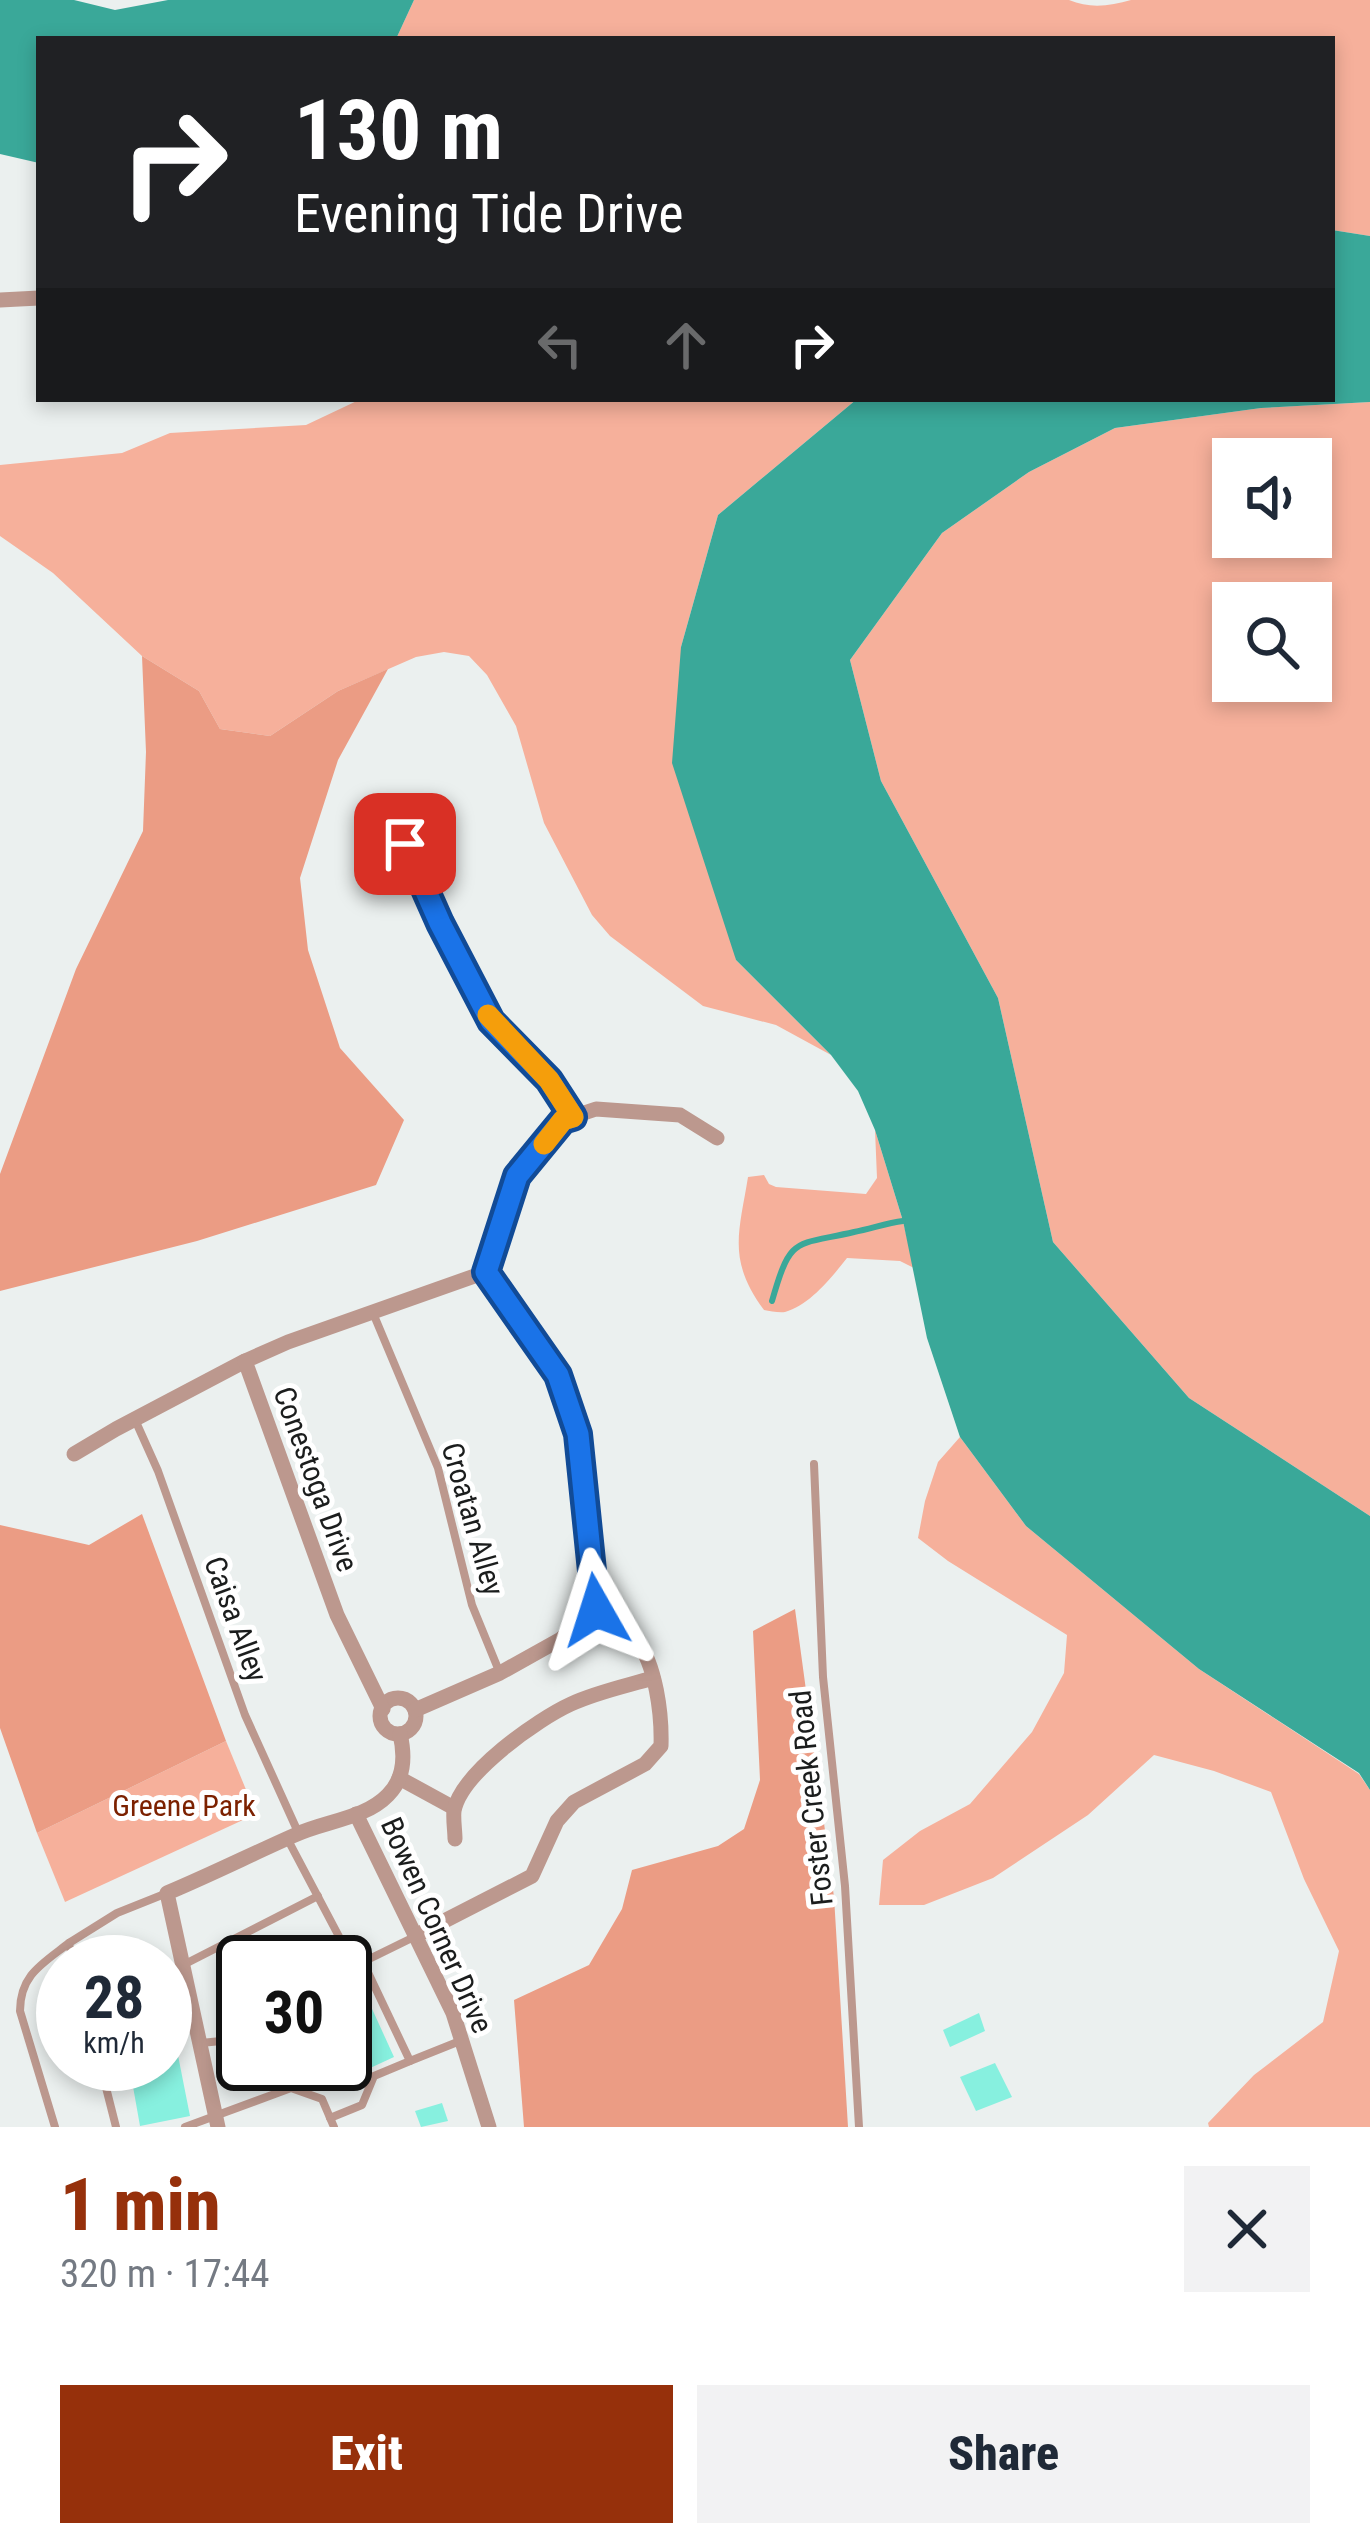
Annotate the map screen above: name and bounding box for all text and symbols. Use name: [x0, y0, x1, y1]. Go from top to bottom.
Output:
text: 130 m: [294, 81, 503, 180]
icon: right: [96, 84, 252, 240]
text: Evening Tide Drive: [294, 182, 684, 245]
icon: left: [527, 312, 593, 378]
icon: ahead: [653, 312, 719, 378]
icon: right: [779, 312, 845, 378]
map controls: [1212, 438, 1332, 702]
button: sound: [1212, 438, 1332, 558]
button: search: [1212, 582, 1332, 702]
pin: [354, 793, 456, 895]
icon: arrive: [372, 811, 438, 877]
street label: Conestoga Drive: [266, 1382, 366, 1576]
street label: Croatan Alley: [434, 1439, 512, 1599]
position arrow: [533, 1547, 659, 1673]
street label: Caisa Alley: [197, 1552, 275, 1686]
street label: Foster Creek Road: [782, 1689, 840, 1907]
park label: Greene Park: [112, 1788, 256, 1823]
street label: Bowen Corner Drive: [374, 1812, 500, 2038]
speed limit sign: 30: [216, 1935, 372, 2091]
text: 28: [84, 1962, 144, 2033]
text: km/h: [83, 2025, 145, 2060]
text: 1 min: [60, 2163, 221, 2248]
button: close: [1184, 2166, 1310, 2292]
text: 320 m · 17:44: [60, 2251, 270, 2297]
button: Exit: [60, 2385, 673, 2523]
button: Share: [697, 2385, 1310, 2523]

